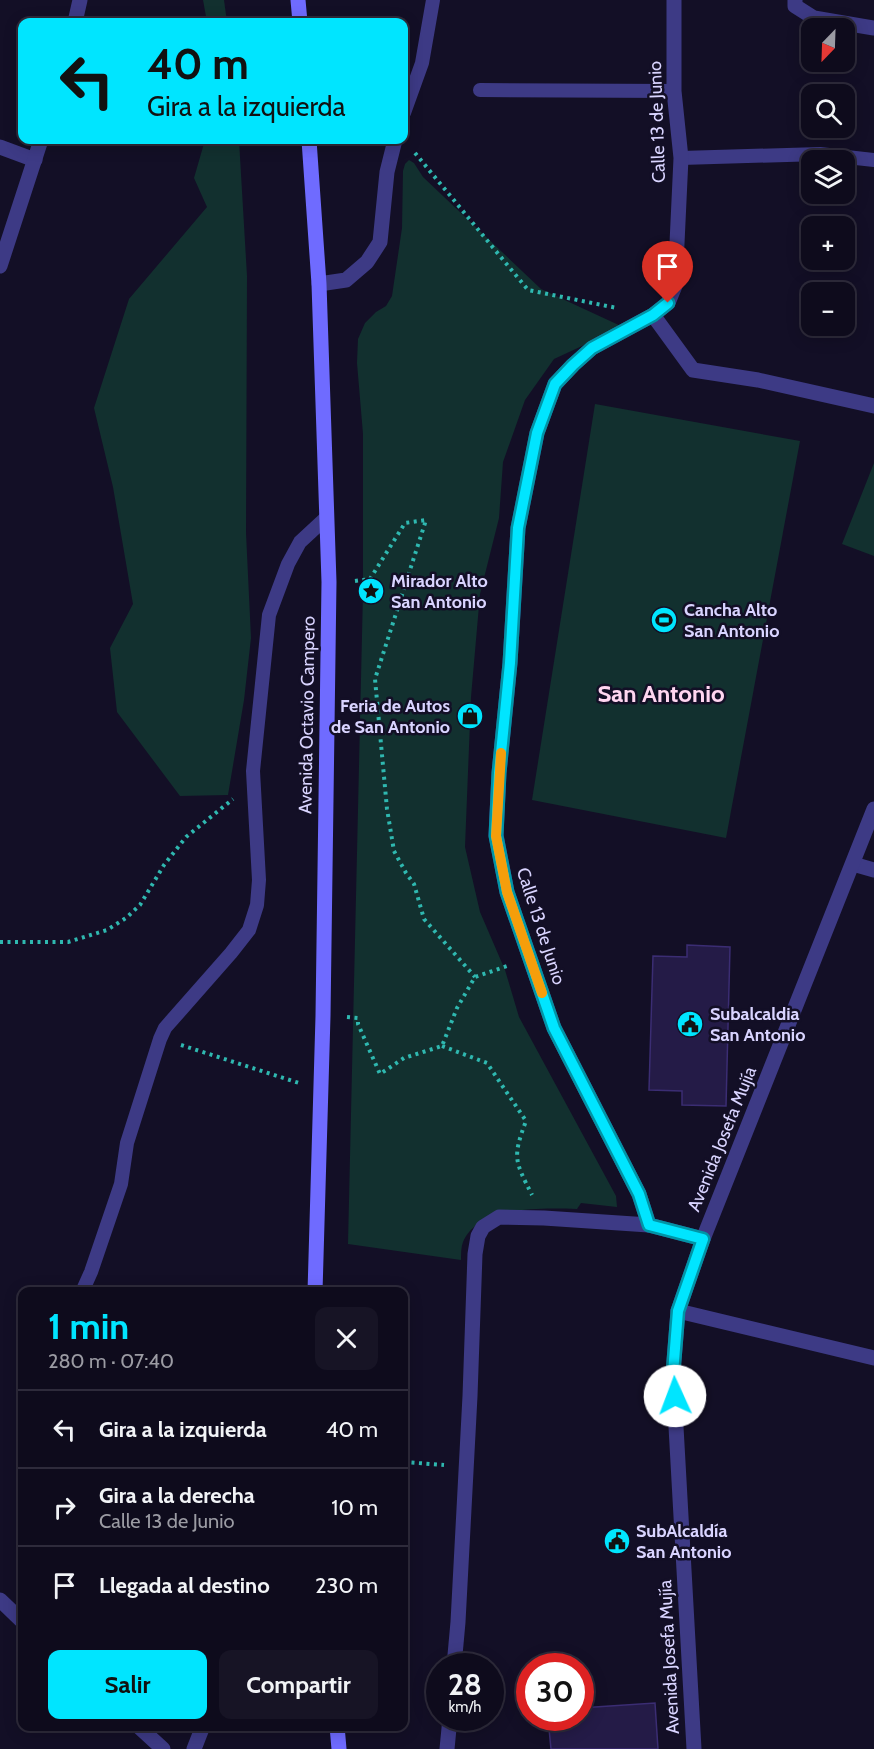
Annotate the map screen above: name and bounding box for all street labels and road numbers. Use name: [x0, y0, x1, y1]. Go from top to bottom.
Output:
street label: Calle 13 de Junio: [644, 61, 670, 183]
street label: Avenida Octavio Campero: [294, 616, 320, 814]
street label: Calle 13 de Junio: [512, 865, 570, 987]
street label: Avenida Josefa Mujía: [683, 1063, 761, 1215]
street label: Avenida Josefa Mujía: [654, 1579, 684, 1735]

